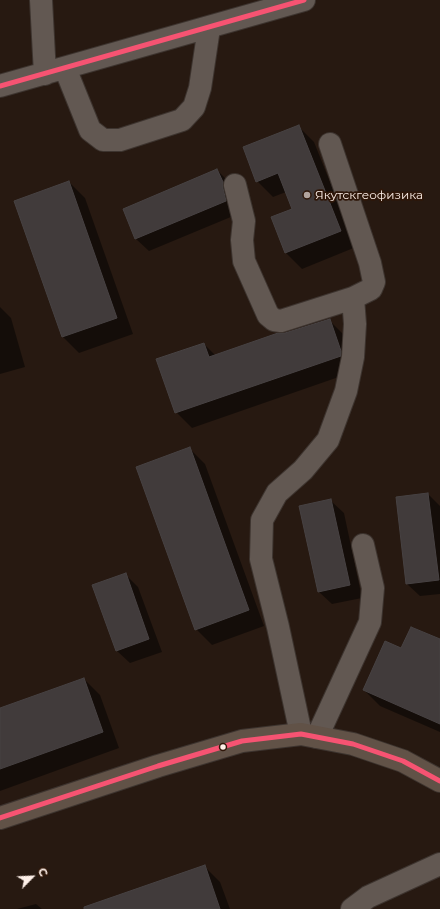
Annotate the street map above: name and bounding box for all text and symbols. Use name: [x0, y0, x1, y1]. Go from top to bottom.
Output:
place label: Якутскгеофизика: [315, 188, 423, 202]
marker: Якутскгеофизика: [302, 190, 312, 200]
unlabelled marker: [218, 742, 228, 752]
north arrow: [12, 857, 52, 897]
text: С: [35, 866, 51, 879]

